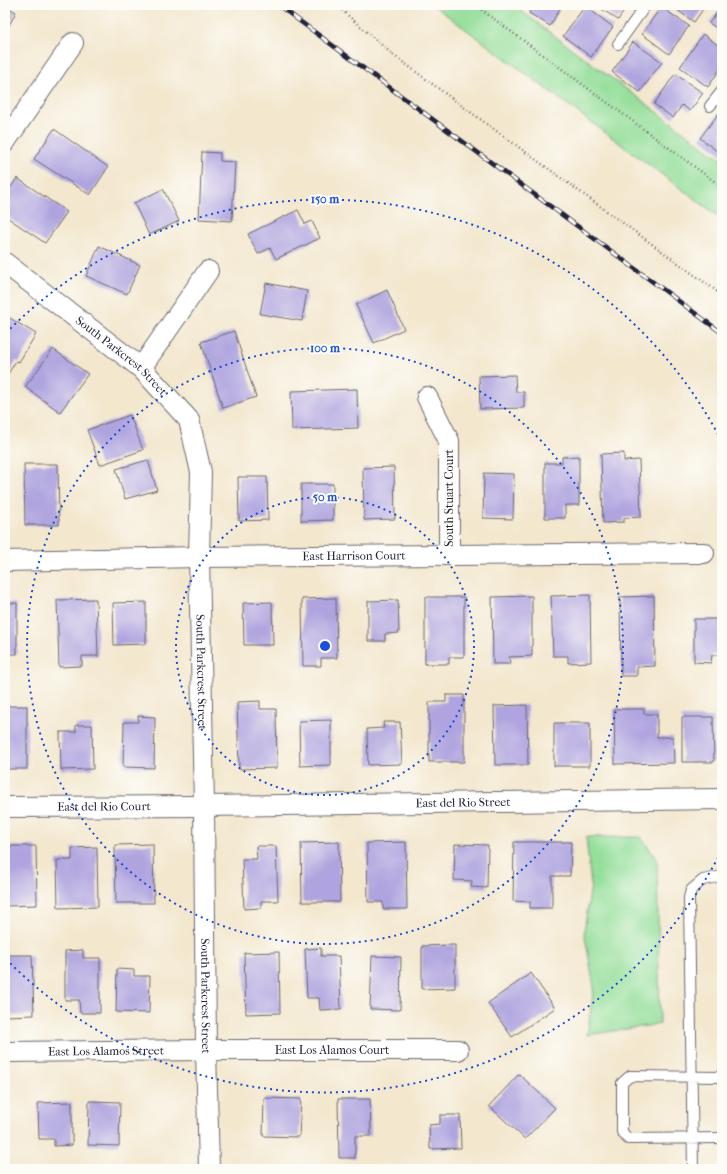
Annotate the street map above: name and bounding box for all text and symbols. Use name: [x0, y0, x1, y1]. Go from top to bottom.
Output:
text: 150 m: [311, 192, 340, 206]
street label: South Parkcrest Street: [73, 313, 170, 399]
text: 100 m: [310, 341, 341, 355]
street label: South Stuart Court: [442, 448, 456, 547]
text: 50 m: [313, 490, 338, 504]
street label: East Harrison Court: [302, 548, 406, 563]
street label: South Parkcrest Street: [193, 614, 209, 731]
centre of rings: [318, 639, 332, 653]
street label: East del Rio Street: [415, 795, 511, 810]
street label: East del Rio Court: [57, 799, 152, 814]
street label: South Parkcrest Street: [198, 938, 213, 1055]
street label: East Los Alamos Street: [48, 1043, 165, 1059]
street label: East Los Alamos Court: [275, 1043, 390, 1057]

